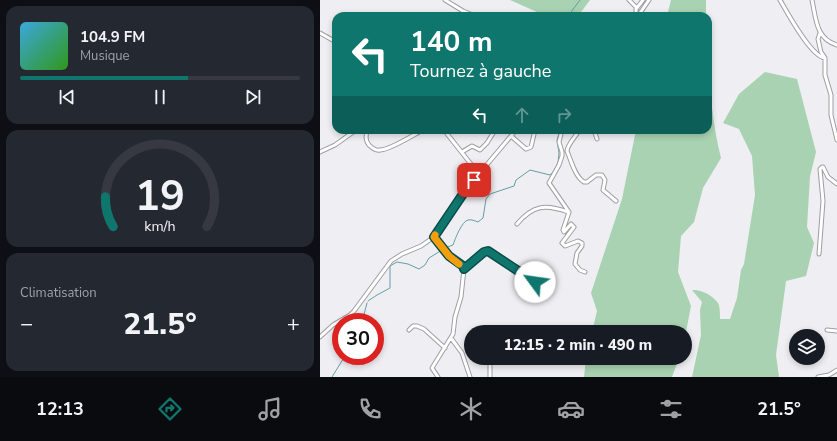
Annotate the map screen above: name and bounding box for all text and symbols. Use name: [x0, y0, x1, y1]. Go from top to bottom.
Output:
text: 140 m: [410, 23, 493, 61]
text: 104.9 FM: [80, 27, 145, 47]
icon: left: [344, 28, 396, 80]
text: Musique: [80, 47, 129, 65]
text: Tournez à gauche: [410, 59, 551, 83]
icon: previous: [56, 86, 78, 108]
icon: pause: [149, 86, 171, 108]
icon: next: [242, 86, 264, 108]
icon: left: [469, 104, 491, 126]
icon: ahead: [511, 104, 533, 126]
icon: right: [553, 104, 575, 126]
pin: [457, 163, 491, 197]
text: 19: [135, 167, 185, 224]
icon: arrive: [463, 169, 485, 191]
text: km/h: [144, 216, 176, 235]
position arrow: [514, 261, 556, 303]
text: Climatisation: [20, 284, 97, 302]
text: 21.5°: [123, 304, 197, 345]
text: −: [20, 309, 33, 339]
text: +: [287, 309, 300, 339]
speed limit sign: 30: [332, 313, 384, 365]
map controls: [789, 329, 825, 365]
button: layers: [789, 329, 825, 365]
text: 12:15 · 2 min · 490 m: [504, 335, 652, 355]
icon: directions: [156, 395, 184, 423]
icon: music: [256, 395, 284, 423]
icon: phone: [356, 395, 384, 423]
icon: climate: [457, 395, 485, 423]
icon: car: [557, 395, 585, 423]
icon: filters: [657, 395, 685, 423]
text: 12:13: [36, 397, 84, 421]
text: 21.5°: [757, 397, 801, 421]

